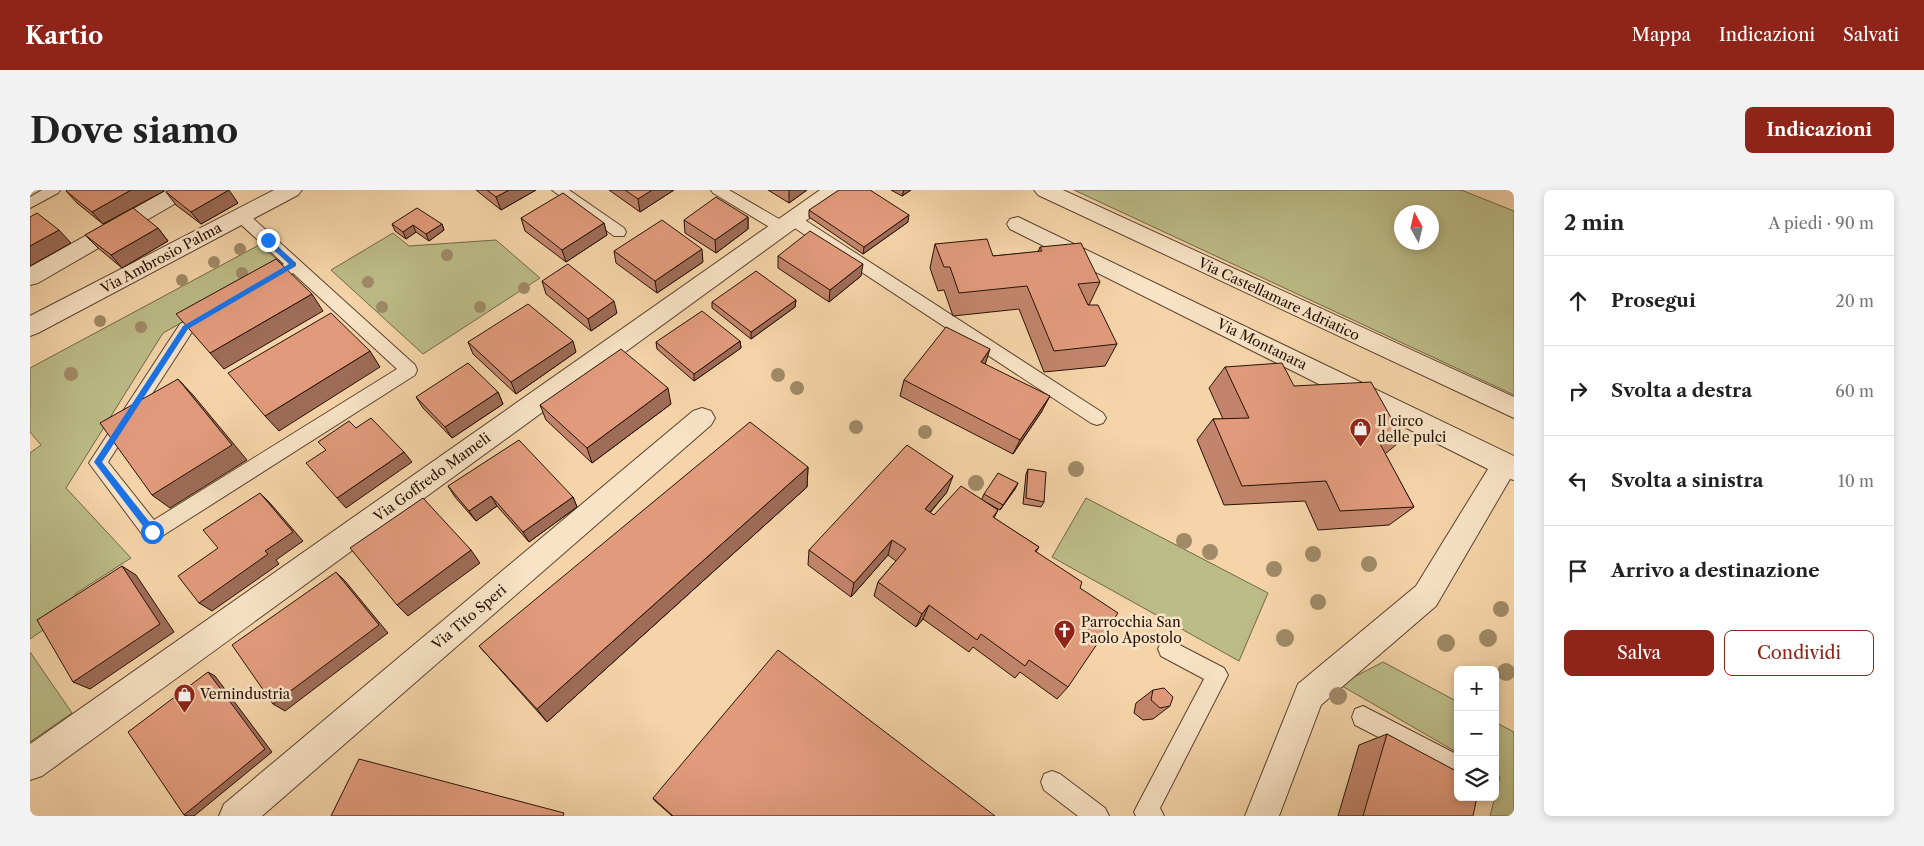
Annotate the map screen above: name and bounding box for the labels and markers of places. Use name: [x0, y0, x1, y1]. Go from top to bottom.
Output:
place label: Il circo delle pulci: [1377, 412, 1446, 446]
shop icon: Il circo delle pulci: [1349, 417, 1373, 448]
place label: Parrocchia San Paolo Apostolo: [1081, 613, 1182, 647]
church icon: Parrocchia San Paolo Apostolo: [1053, 618, 1077, 649]
shop icon: Vernindustria: [172, 682, 196, 713]
place label: Vernindustria: [199, 685, 291, 703]

